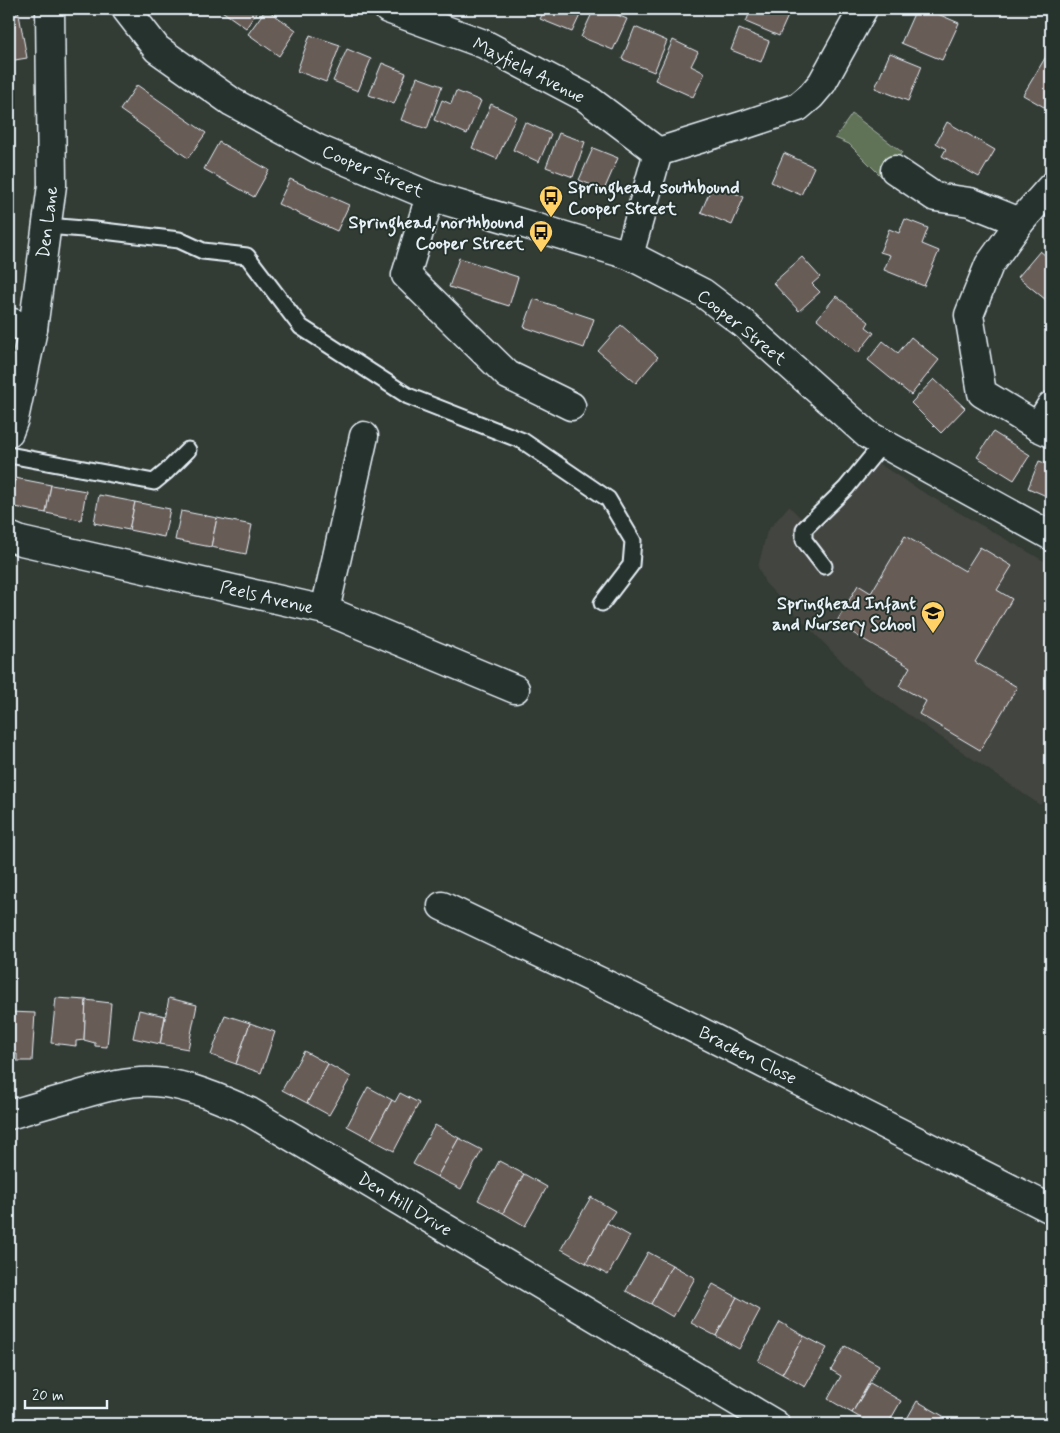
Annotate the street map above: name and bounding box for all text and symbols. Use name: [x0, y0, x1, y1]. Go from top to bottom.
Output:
street label: Mayfield Avenue: [468, 32, 589, 110]
street label: Cooper Street: [318, 140, 428, 204]
place label: Springhead, southbound Cooper Street: [568, 176, 740, 221]
bus stop icon: Springhead, southbound Cooper Street: [538, 184, 564, 218]
street label: Den Lane: [32, 185, 64, 259]
place label: Springhead, northbound Cooper Street: [349, 211, 524, 256]
bus stop icon: Springhead, northbound Cooper Street: [528, 219, 554, 253]
street label: Cooper Street: [692, 284, 791, 372]
street label: Peels Avenue: [217, 575, 316, 620]
place label: Springhead Infant and Nursery School: [772, 592, 916, 637]
school or university icon: Springhead Infant and Nursery School: [920, 600, 946, 634]
street label: Bracken Close: [694, 1021, 801, 1091]
street label: Den Hill Drive: [353, 1167, 456, 1242]
scale bar: [25, 1378, 108, 1410]
text: 20 m: [32, 1386, 64, 1406]

